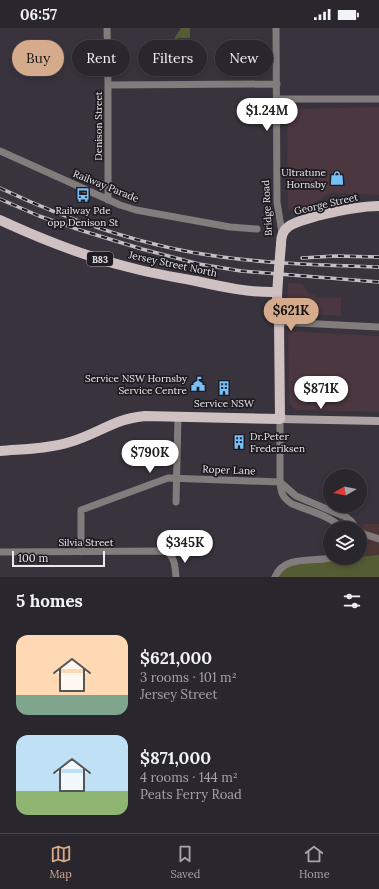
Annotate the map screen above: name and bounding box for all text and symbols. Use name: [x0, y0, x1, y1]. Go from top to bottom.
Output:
text: 06:57: [20, 5, 57, 24]
chip: Buy: [12, 40, 64, 76]
chip: Rent: [72, 40, 130, 76]
chip: Filters: [138, 40, 207, 76]
chip: New: [215, 40, 273, 76]
street label: Denison Street: [92, 91, 105, 161]
pin: $1.24M: [234, 98, 300, 132]
text: $1.24M: [246, 102, 288, 119]
place label: Ultratune Hornsby: [281, 166, 327, 191]
street label: Railway Parade: [71, 167, 141, 205]
shop icon: Ultratune Hornsby: [329, 170, 345, 186]
street label: Bridge Road: [259, 180, 275, 236]
bus stop icon: Railway Pde opp Denison St: [75, 187, 91, 203]
street label: George Street: [293, 190, 359, 218]
place label: Railway Pde opp Denison St: [48, 204, 119, 229]
street label: Jersey Street North: [127, 248, 218, 280]
road number: B83: [87, 252, 113, 266]
pin: $621K: [263, 298, 319, 332]
text: $621K: [273, 302, 309, 319]
place label: Service NSW Hornsby Service Centre: [85, 372, 188, 397]
public building icon: Service NSW Hornsby Service Centre: [190, 376, 206, 392]
pin: $871K: [293, 376, 349, 410]
building icon: Service NSW: [216, 380, 232, 396]
text: $871K: [303, 380, 339, 397]
place label: Service NSW: [194, 397, 255, 410]
place label: Dr.Peter Frederiksen: [250, 430, 305, 455]
building icon: Dr.Peter Frederiksen: [231, 434, 247, 450]
pin: $790K: [122, 440, 178, 474]
text: $790K: [131, 444, 169, 461]
street label: Roper Lane: [202, 463, 256, 477]
north arrow: [323, 469, 367, 513]
map controls: [323, 469, 367, 565]
button: layers: [323, 521, 367, 565]
pin: $345K: [157, 530, 213, 564]
text: $345K: [166, 534, 204, 551]
street label: Silvia Street: [58, 536, 114, 549]
scale bar: [12, 549, 105, 568]
text: 100 m: [18, 551, 48, 565]
text: 5 homes: [16, 590, 83, 612]
icon: filters: [341, 590, 363, 612]
text: $621,000: [140, 647, 212, 669]
icon: home: [48, 651, 96, 699]
text: 3 rooms · 101 m²: [140, 669, 237, 686]
text: Jersey Street: [140, 686, 217, 703]
text: $871,000: [140, 747, 211, 769]
icon: home: [48, 751, 96, 799]
text: 4 rooms · 144 m²: [140, 769, 238, 786]
text: Peats Ferry Road: [140, 786, 242, 803]
tab: Map: [49, 843, 72, 881]
tab: Saved: [170, 843, 200, 881]
tab: Home: [299, 843, 330, 881]

